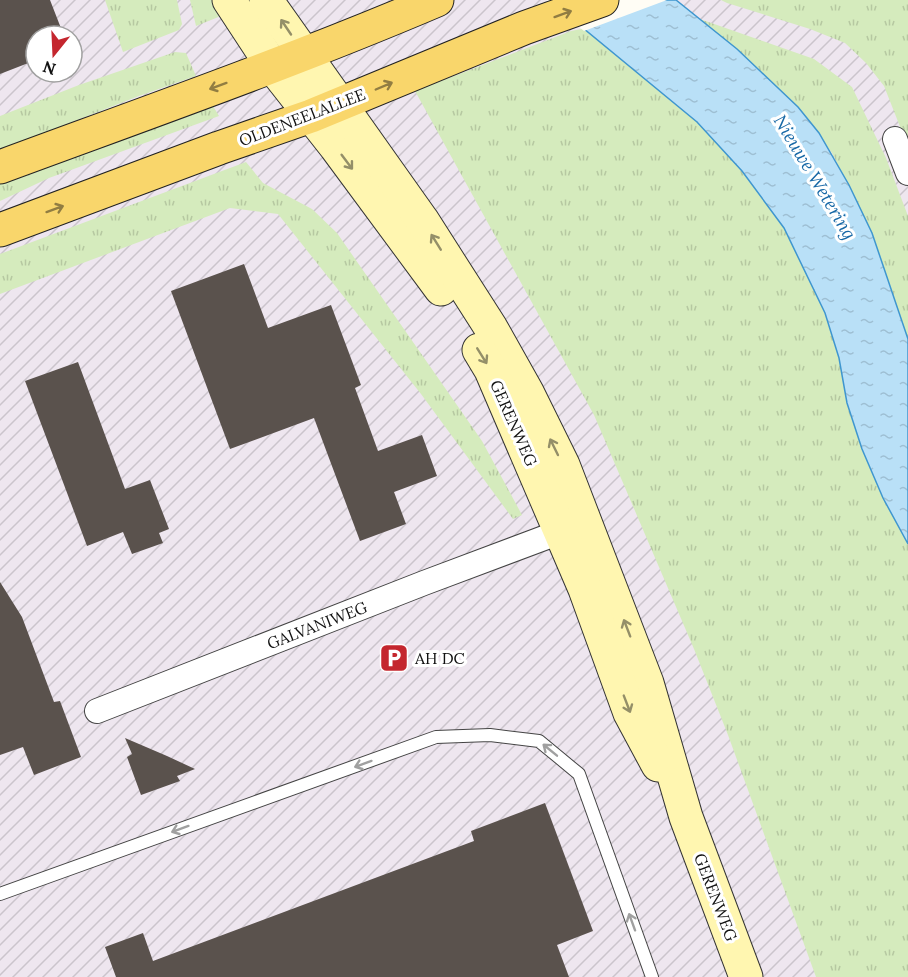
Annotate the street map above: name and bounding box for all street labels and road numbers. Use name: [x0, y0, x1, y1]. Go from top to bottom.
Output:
street label: OLDENEELALLEE: [236, 84, 368, 150]
street label: GERENWEG: [486, 377, 542, 469]
street label: GALVANIWEG: [264, 597, 370, 653]
street label: GERENWEG: [690, 850, 742, 944]

